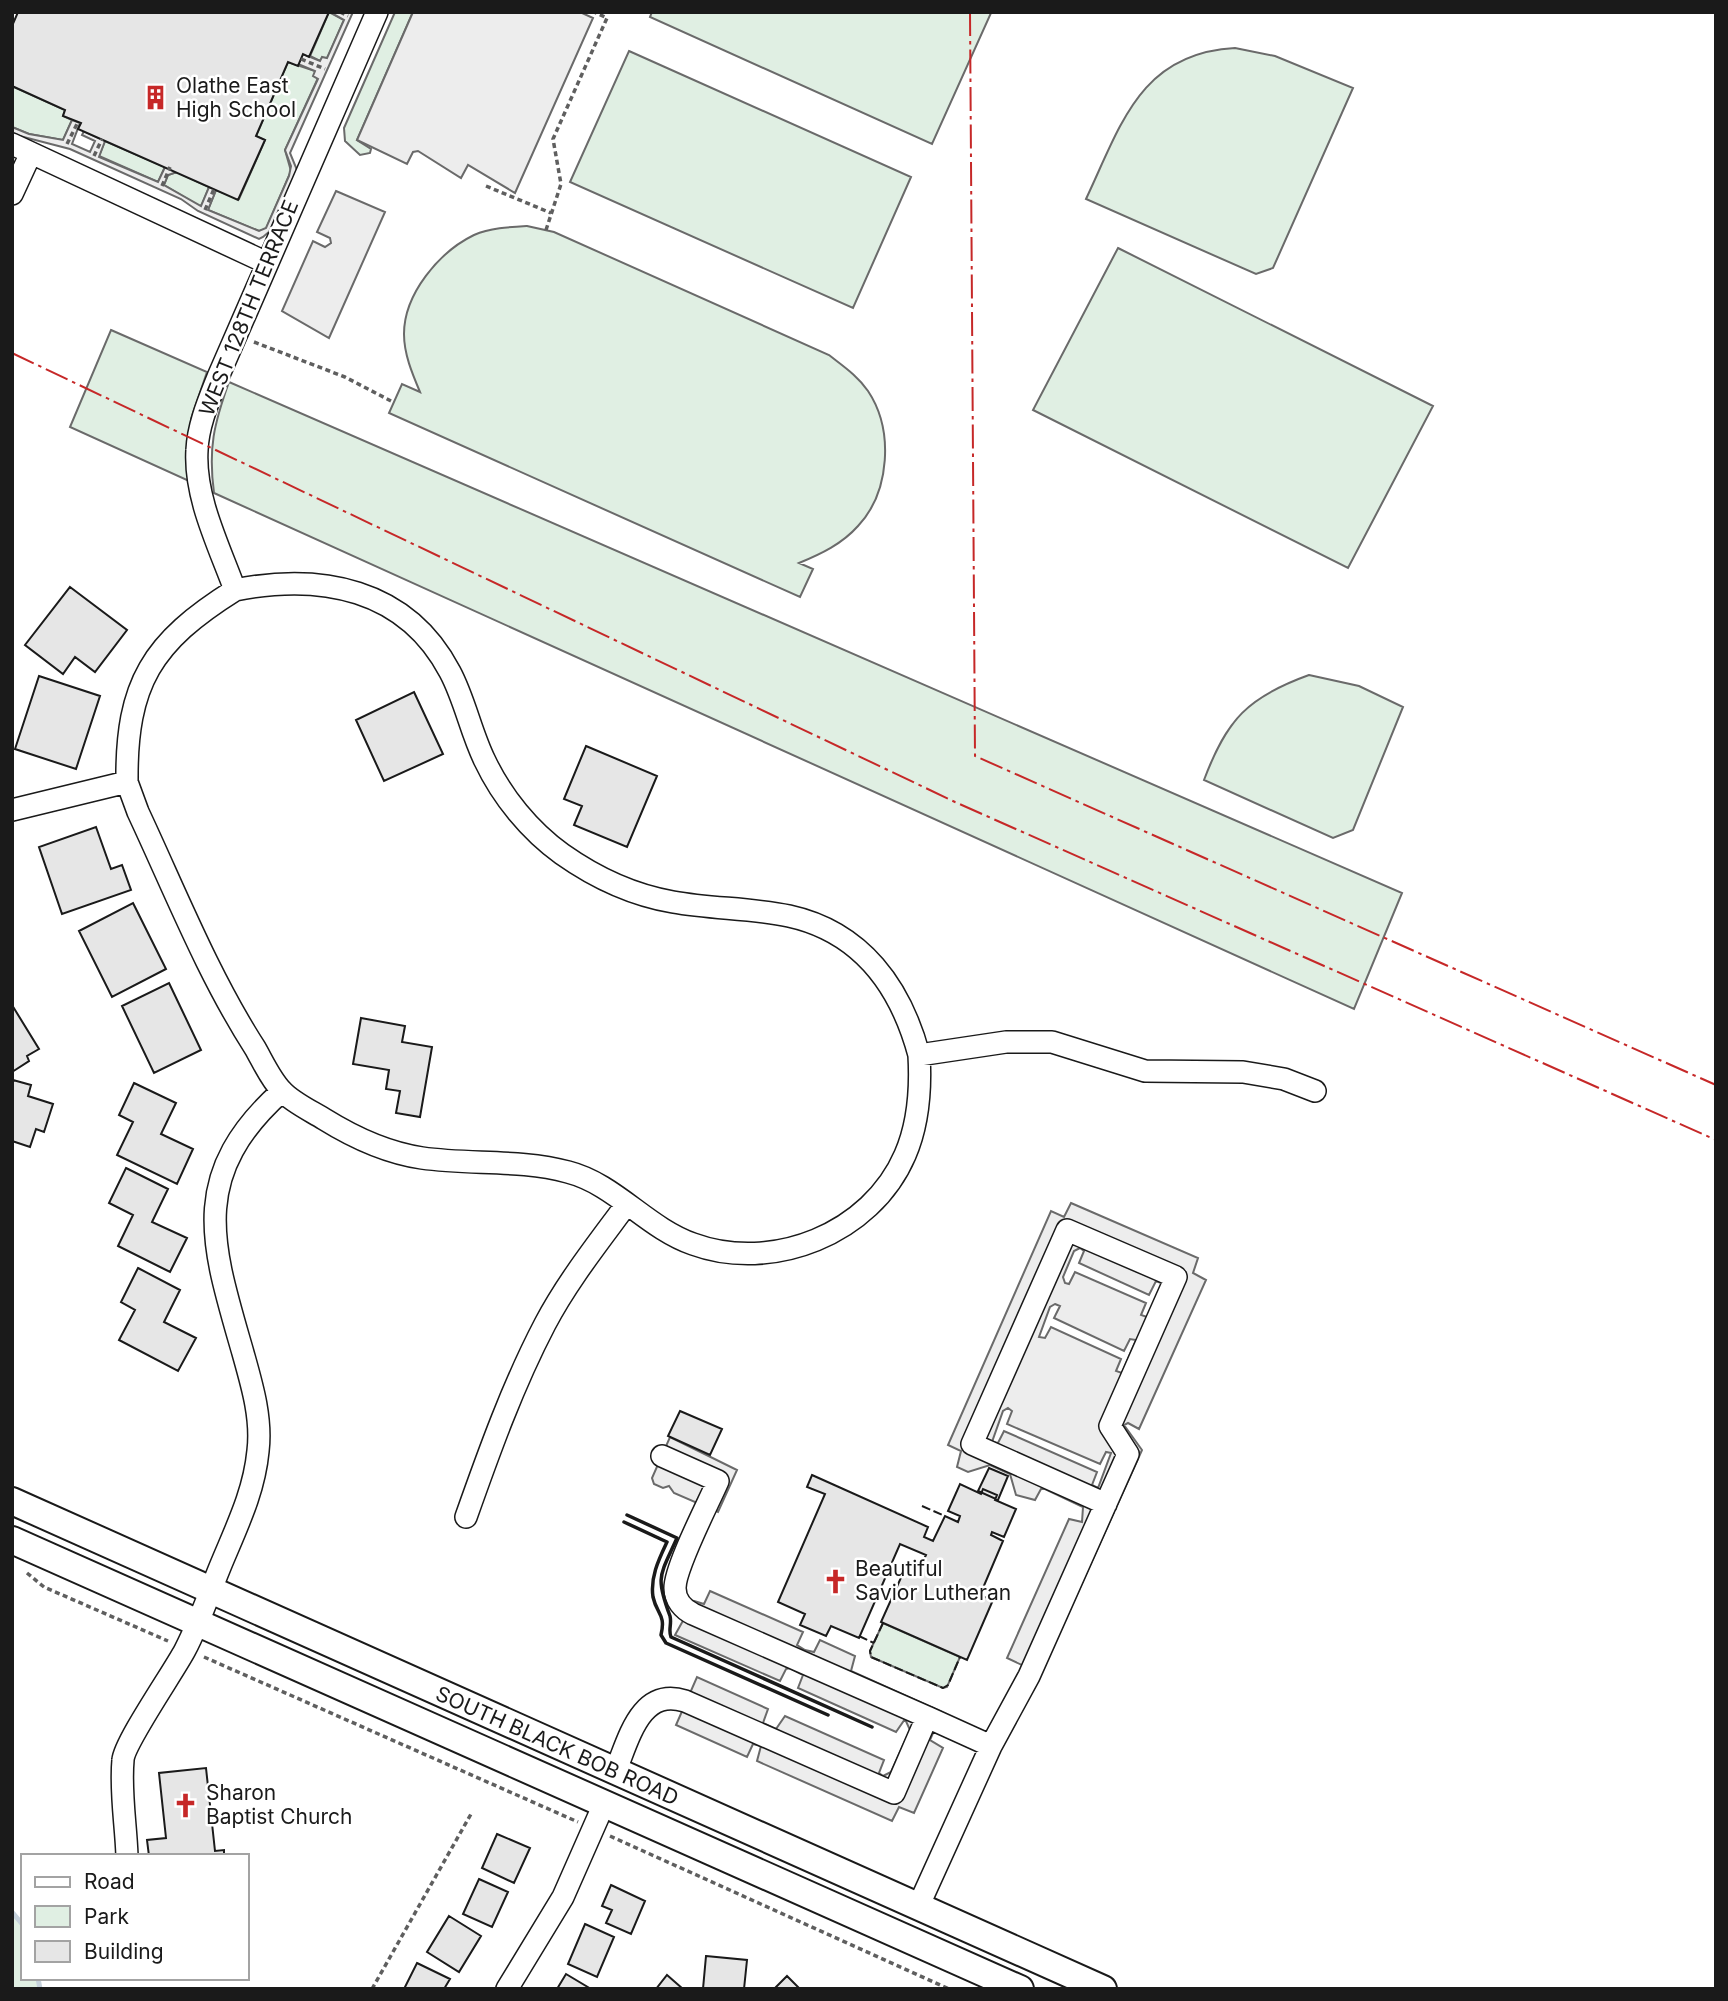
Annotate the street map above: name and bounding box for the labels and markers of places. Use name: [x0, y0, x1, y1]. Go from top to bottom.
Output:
place label: Olathe East High School: [176, 73, 296, 122]
building icon: Olathe East High School: [142, 84, 170, 112]
place label: Beautiful Savior Lutheran: [855, 1556, 1011, 1605]
church icon: Beautiful Savior Lutheran: [821, 1567, 849, 1595]
place label: Sharon Baptist Church: [206, 1780, 352, 1829]
church icon: Sharon Baptist Church: [172, 1791, 200, 1819]

